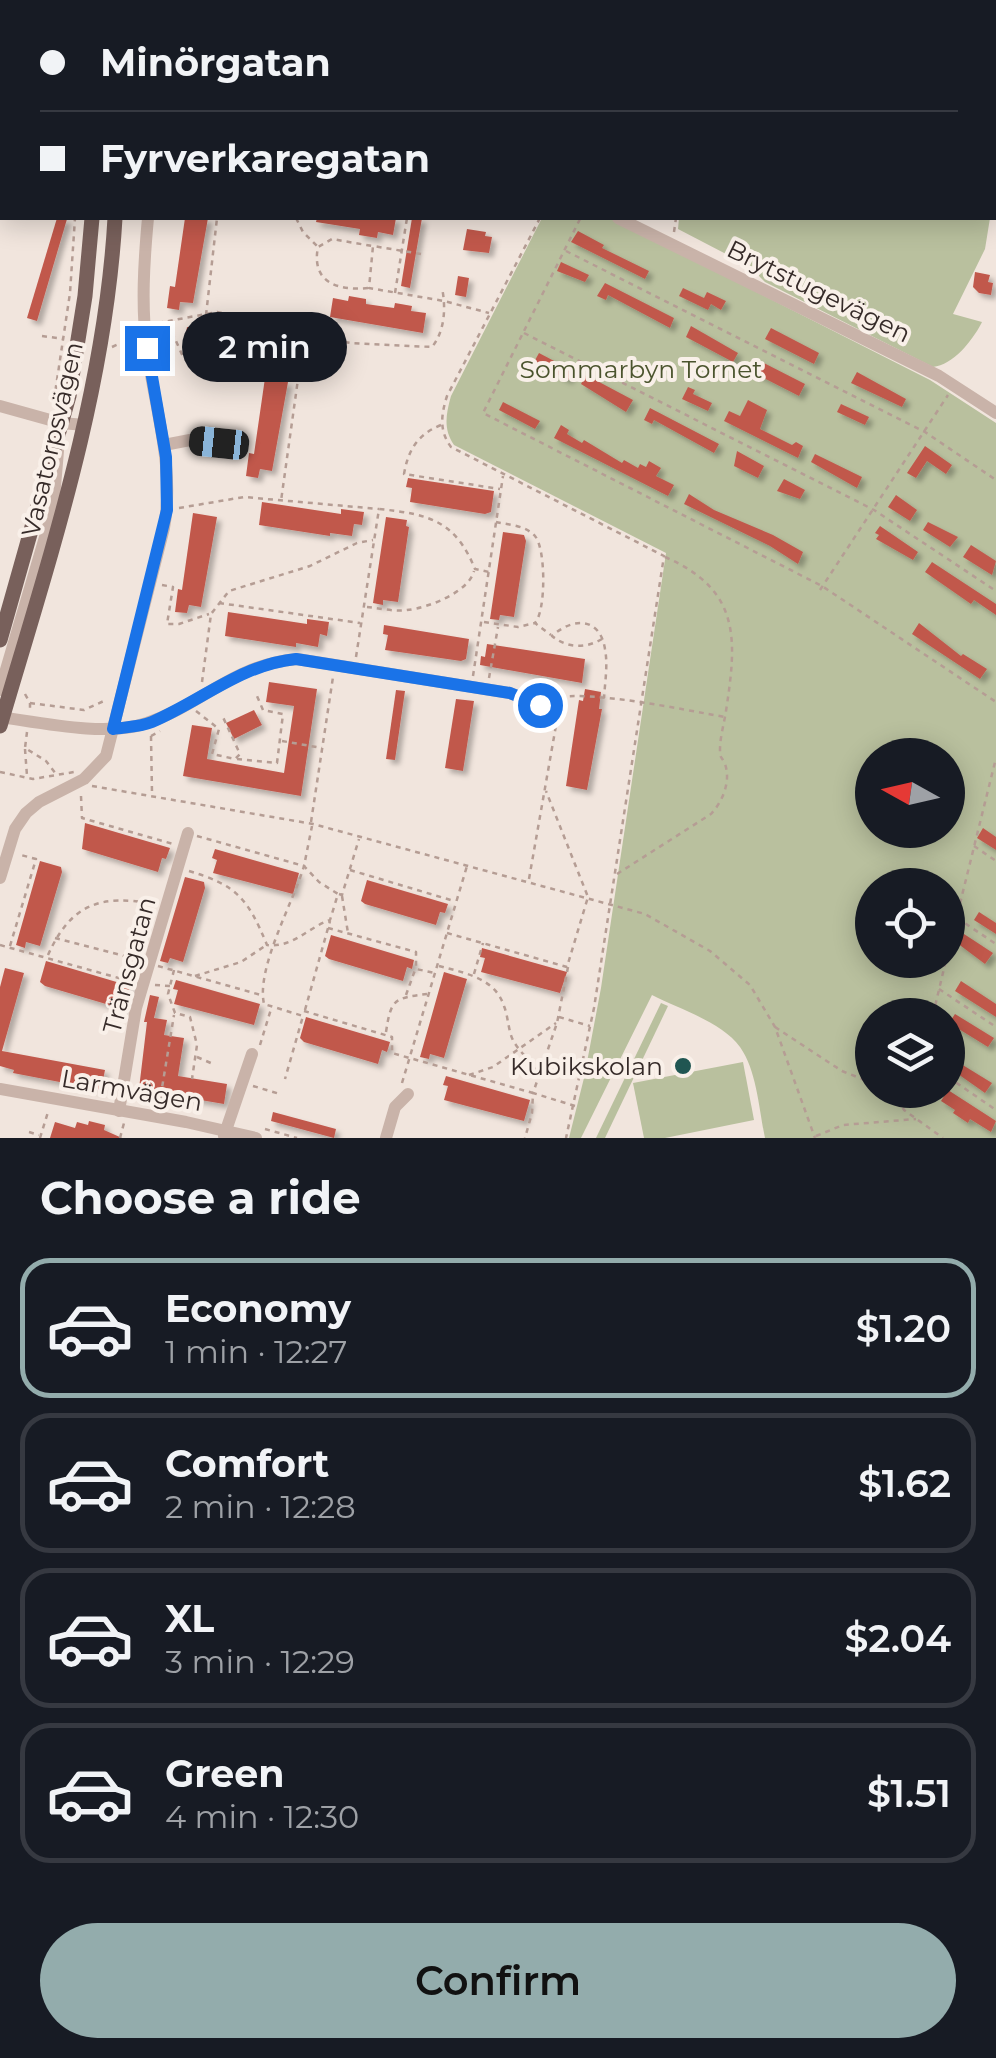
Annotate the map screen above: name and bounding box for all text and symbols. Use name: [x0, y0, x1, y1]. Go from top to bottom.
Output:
text: Minörgatan: [100, 39, 331, 86]
text: Fyrverkaregatan: [100, 135, 430, 182]
street label: Brytstugevägen: [722, 234, 916, 348]
callout: 2 min: [182, 313, 347, 383]
route end: [125, 326, 170, 371]
text: 2 min: [218, 327, 311, 366]
street label: Vasatorpsvägen: [15, 339, 89, 539]
park label: Sommarbyn Tornet: [520, 354, 762, 384]
car: [188, 425, 250, 461]
route start: [518, 683, 563, 728]
north arrow: [855, 738, 965, 848]
map controls: [855, 738, 965, 1108]
button: locate: [855, 868, 965, 978]
street label: Tränsgatan: [96, 893, 162, 1037]
button: layers: [855, 998, 965, 1108]
place label: Kubikskolan: [510, 1051, 663, 1081]
marker: Kubikskolan: [672, 1055, 694, 1077]
street label: Larmvägen: [59, 1063, 205, 1117]
text: Choose a ride: [40, 1170, 361, 1225]
icon: car: [45, 1283, 135, 1373]
text: Economy: [165, 1285, 351, 1332]
text: $1.20: [856, 1305, 951, 1352]
text: 1 min · 12:27: [165, 1332, 347, 1371]
icon: car: [45, 1438, 135, 1528]
text: Comfort: [165, 1440, 329, 1487]
text: $1.62: [858, 1460, 951, 1507]
text: 2 min · 12:28: [165, 1487, 356, 1526]
icon: car: [45, 1593, 135, 1683]
text: XL: [165, 1595, 214, 1642]
text: $2.04: [844, 1615, 951, 1662]
text: 3 min · 12:29: [165, 1642, 355, 1681]
icon: car: [45, 1748, 135, 1838]
text: Green: [165, 1750, 285, 1797]
text: $1.51: [867, 1770, 951, 1817]
text: 4 min · 12:30: [165, 1797, 359, 1836]
button: Confirm: [40, 1923, 956, 2038]

